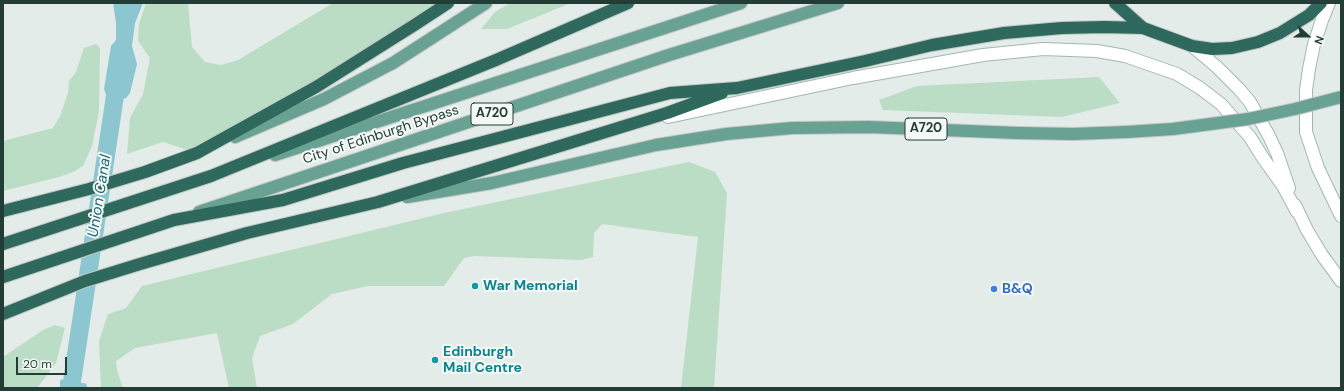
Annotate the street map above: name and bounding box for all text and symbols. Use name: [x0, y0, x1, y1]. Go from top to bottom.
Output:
north arrow: [1288, 16, 1328, 56]
text: N: [1311, 34, 1327, 47]
street label: City of Edinburgh Bypass: [301, 102, 461, 168]
road number: A720: [471, 103, 513, 125]
road number: A720: [905, 118, 947, 140]
water label: Union Canal: [85, 154, 115, 238]
place label: War Memorial: [483, 278, 578, 294]
marker: War Memorial: [470, 281, 480, 291]
place label: B&Q: [1002, 281, 1033, 297]
marker: B&Q: [989, 284, 999, 294]
place label: Edinburgh Mail Centre: [443, 344, 522, 376]
scale bar: [18, 349, 69, 375]
marker: Edinburgh Mail Centre: [430, 355, 440, 365]
text: 20 m: [23, 356, 52, 372]

